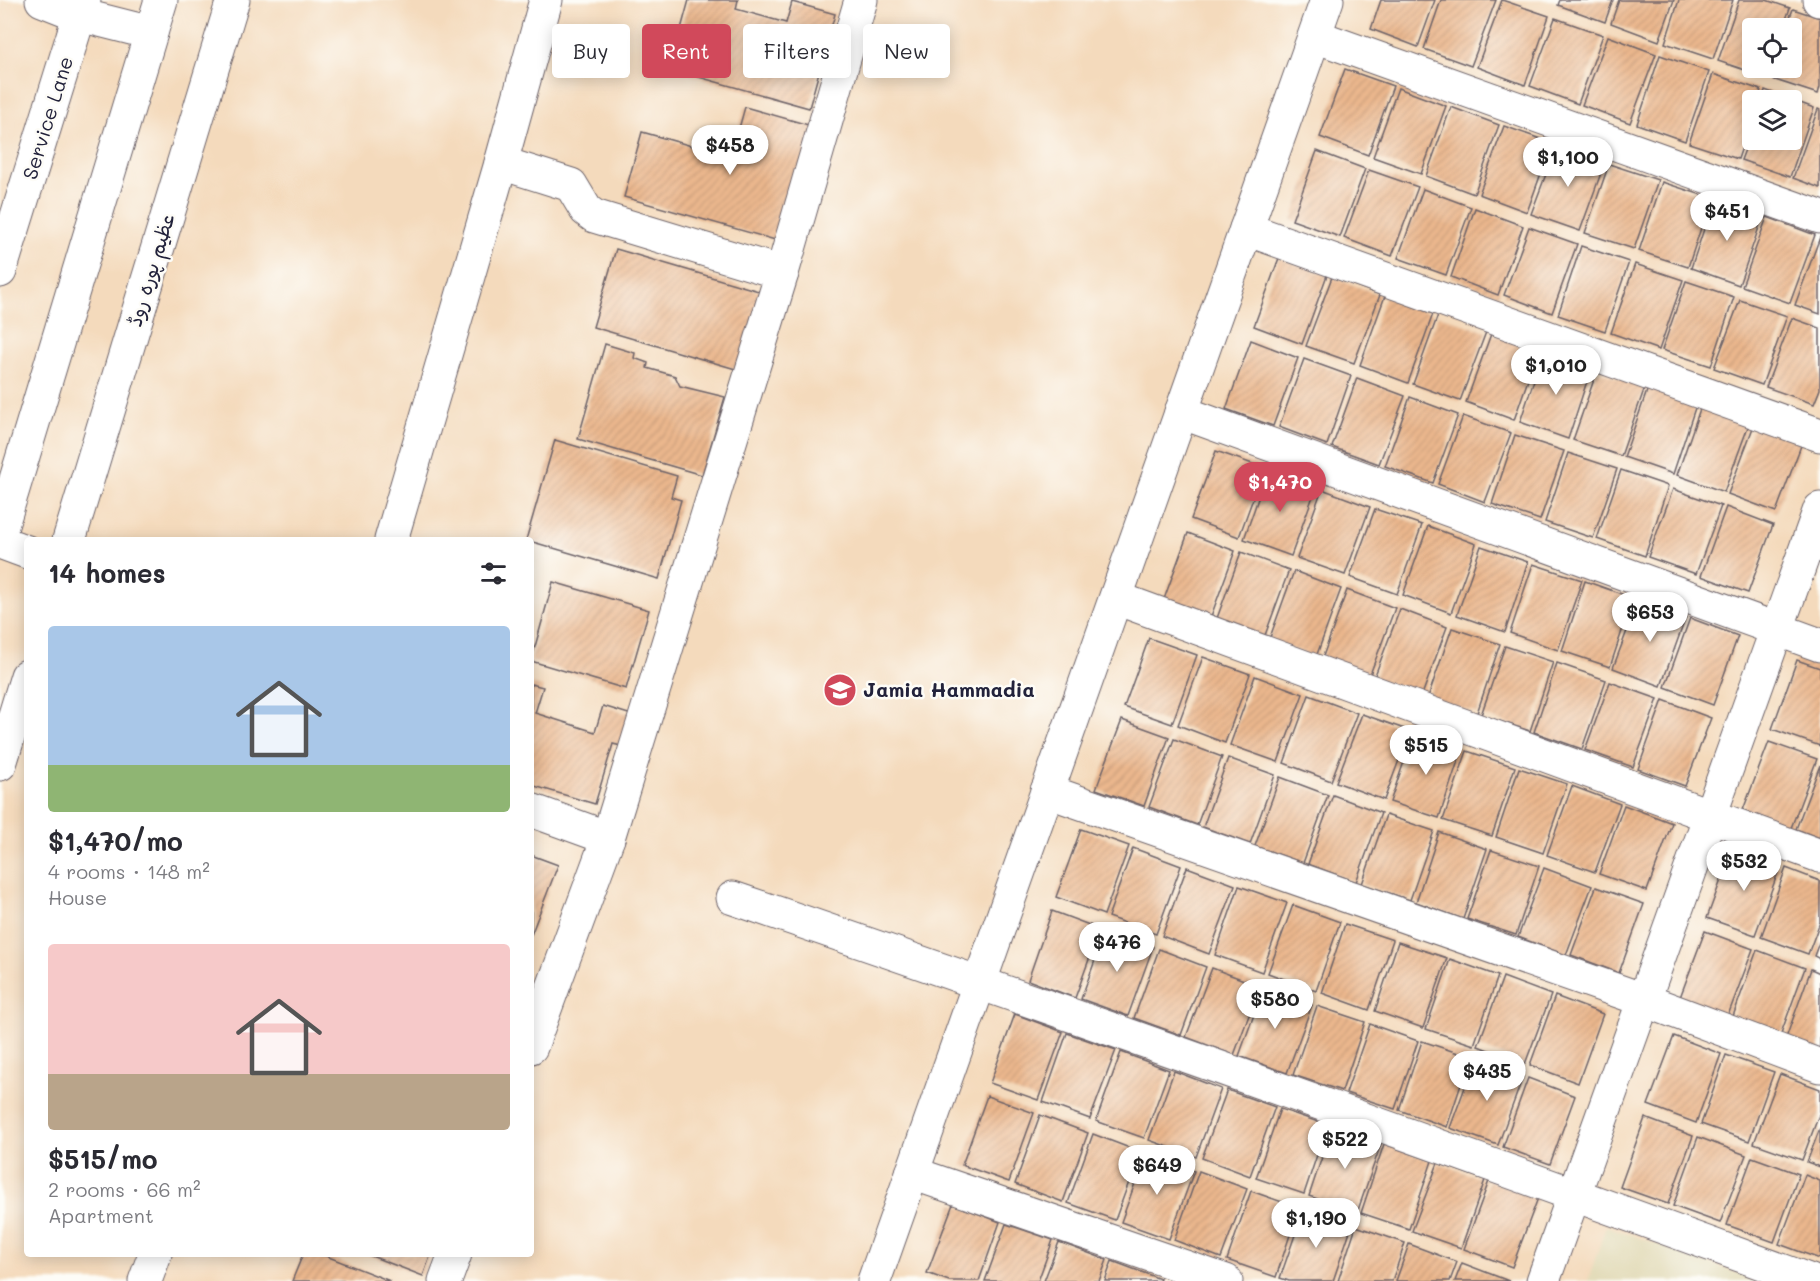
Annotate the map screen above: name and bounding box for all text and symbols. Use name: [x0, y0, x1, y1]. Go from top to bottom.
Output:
map controls: [1742, 18, 1802, 150]
button: locate: [1742, 18, 1802, 78]
chip: Buy: [552, 24, 630, 78]
chip: Rent: [642, 24, 731, 78]
chip: Filters: [743, 24, 851, 78]
chip: New: [863, 24, 950, 78]
street label: Service Lane: [16, 53, 78, 182]
button: layers: [1742, 90, 1802, 150]
pin: $458: [694, 125, 766, 176]
text: $458: [705, 131, 755, 157]
pin: $1,100: [1519, 137, 1617, 188]
text: $1,100: [1537, 143, 1599, 169]
pin: $451: [1691, 191, 1763, 242]
text: $451: [1704, 197, 1750, 223]
street label: عظیم پورہ روڈ: [121, 210, 182, 330]
pin: $1,010: [1507, 345, 1605, 396]
text: $1,010: [1525, 351, 1587, 377]
pin: $1,470: [1231, 462, 1329, 513]
text: $1,470: [1248, 468, 1312, 494]
text: 14 homes: [48, 556, 166, 590]
icon: filters: [477, 557, 510, 590]
pin: $653: [1614, 592, 1686, 643]
text: $653: [1626, 598, 1674, 624]
icon: home: [225, 665, 333, 773]
school or university icon: Jamia Hammadia: [822, 672, 858, 708]
place label: Jamia Hammadia: [863, 676, 1035, 702]
pin: $515: [1390, 725, 1462, 776]
text: $515: [1404, 731, 1448, 757]
text: $1,470/mo: [48, 824, 183, 858]
pin: $532: [1708, 841, 1780, 892]
text: $532: [1720, 847, 1768, 873]
text: 4 rooms · 148 m²: [48, 858, 210, 884]
text: House: [48, 884, 107, 910]
pin: $476: [1081, 922, 1153, 973]
text: $476: [1093, 928, 1141, 954]
pin: $580: [1239, 979, 1311, 1030]
icon: home: [225, 983, 333, 1091]
text: $580: [1250, 985, 1300, 1011]
pin: $435: [1451, 1051, 1523, 1102]
text: $435: [1463, 1057, 1511, 1083]
pin: $522: [1309, 1119, 1381, 1170]
text: $522: [1322, 1125, 1368, 1151]
text: $515/mo: [48, 1142, 158, 1176]
pin: $649: [1121, 1145, 1193, 1196]
text: $649: [1132, 1151, 1182, 1177]
text: 2 rooms · 66 m²: [48, 1176, 201, 1202]
pin: $1,190: [1267, 1198, 1365, 1249]
text: Apartment: [48, 1202, 154, 1228]
text: $1,190: [1285, 1204, 1347, 1230]

